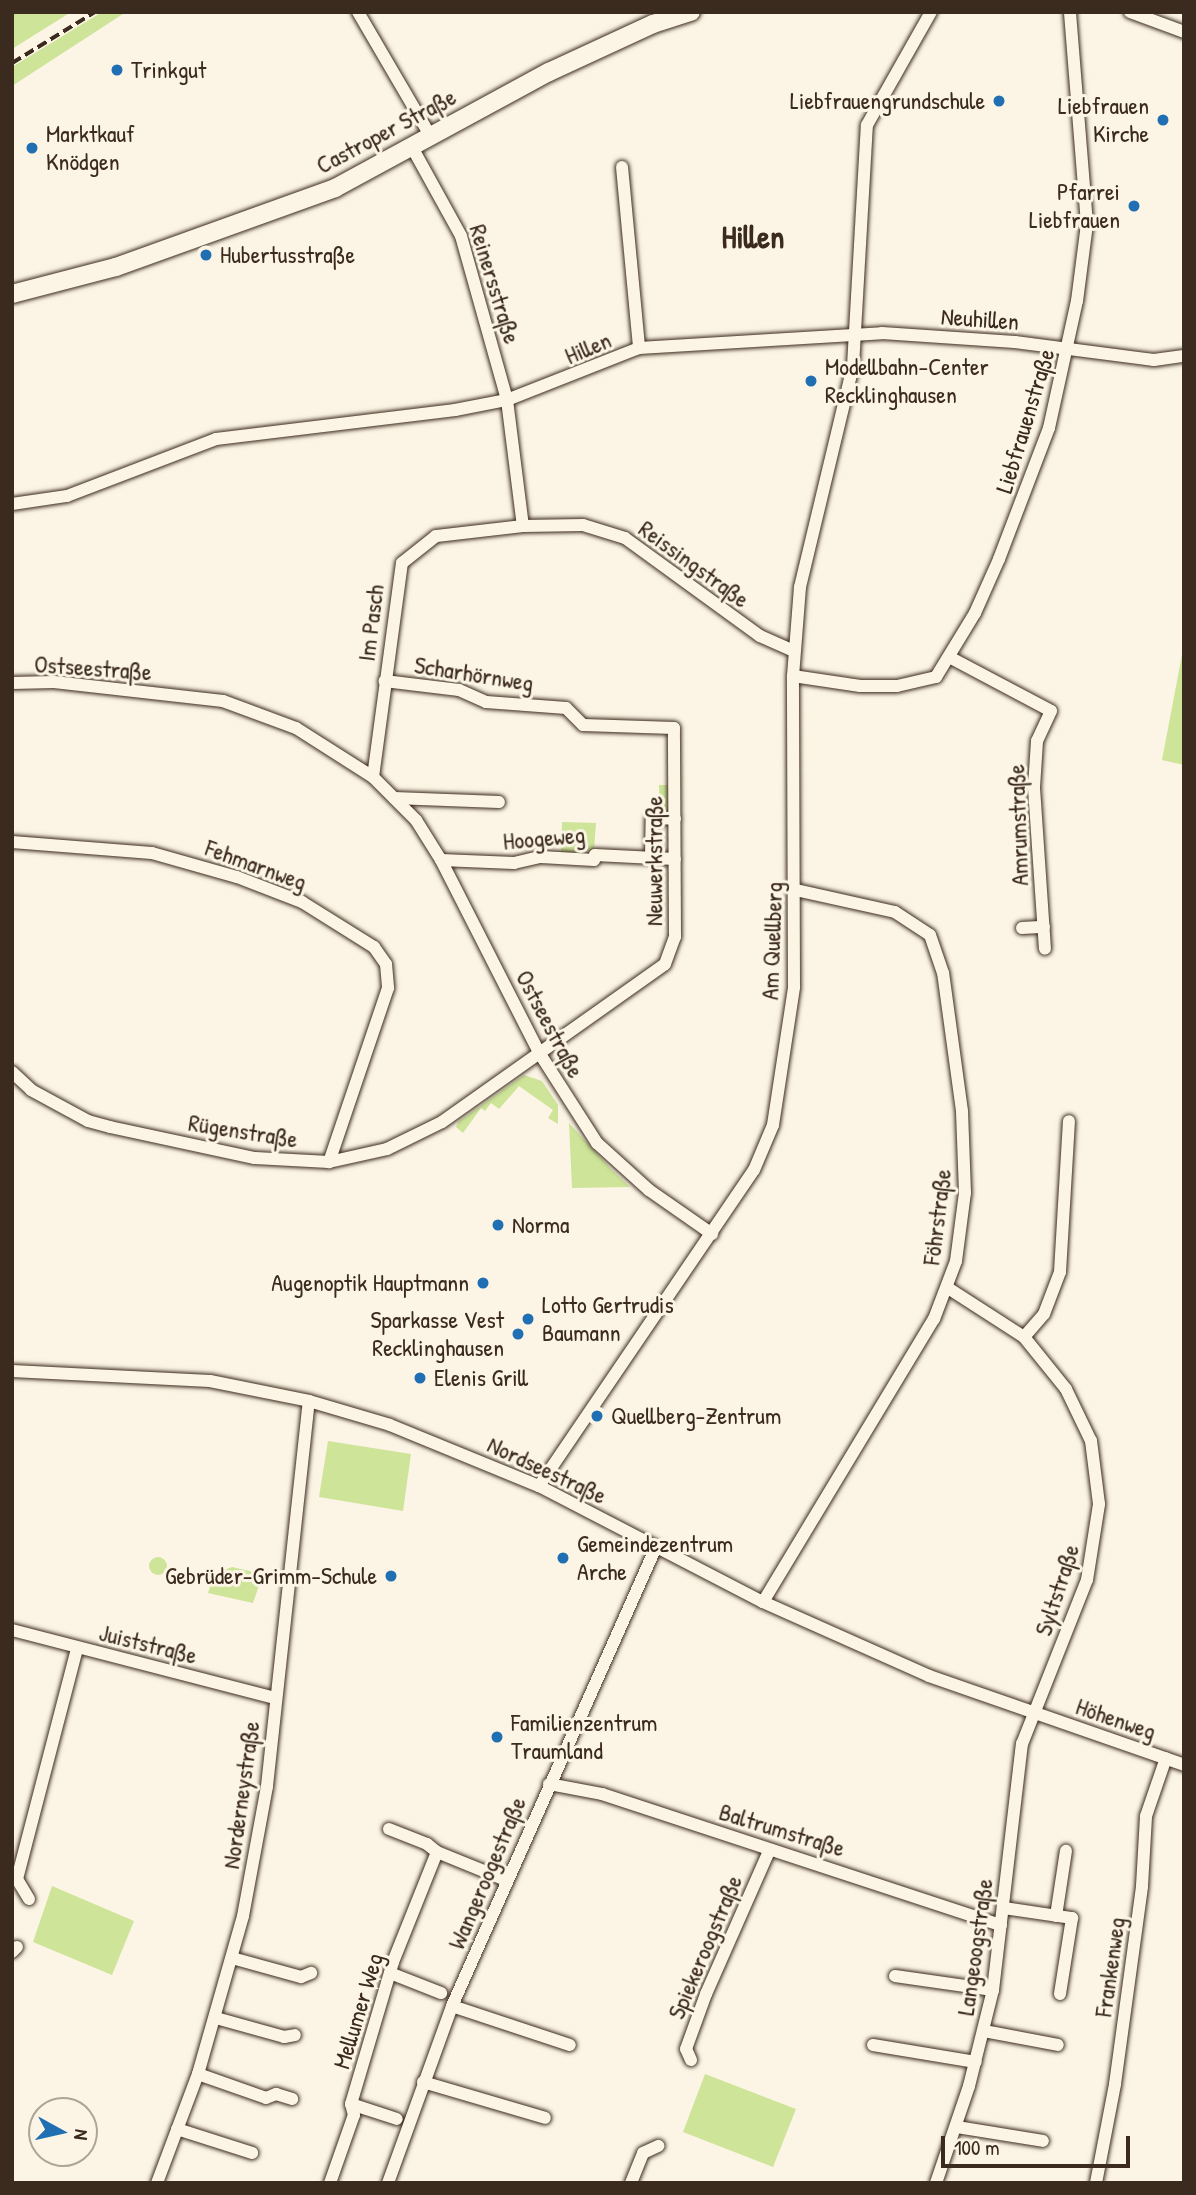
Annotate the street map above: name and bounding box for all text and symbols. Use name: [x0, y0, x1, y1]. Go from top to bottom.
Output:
place label: Trinkgut: [131, 56, 206, 84]
marker: Trinkgut: [109, 62, 125, 78]
street label: Castroper Straße: [311, 82, 461, 180]
place label: Liebfrauengrundschule: [790, 87, 985, 115]
place label: Liebfrauen Kirche: [1058, 92, 1149, 148]
marker: Liebfrauengrundschule: [991, 93, 1007, 109]
marker: Liebfrauen Kirche: [1155, 112, 1171, 128]
place label: Marktkauf Knödgen: [46, 120, 135, 176]
marker: Marktkauf Knödgen: [24, 140, 40, 156]
place label: Pfarrei Liebfrauen: [1029, 178, 1120, 234]
marker: Pfarrei Liebfrauen: [1126, 198, 1142, 214]
district label: Hillen: [721, 218, 785, 256]
street label: Reinersstraße: [463, 221, 527, 347]
place label: Hubertusstraße: [220, 241, 355, 269]
marker: Hubertusstraße: [198, 247, 214, 263]
street label: Neuhillen: [940, 302, 1020, 336]
street label: Hillen: [561, 325, 615, 371]
street label: Liebfrauenstraße: [989, 345, 1061, 497]
place label: Modellbahn-Center Recklinghausen: [825, 353, 989, 409]
marker: Modellbahn-Center Recklinghausen: [803, 373, 819, 389]
street label: Reissingstraße: [633, 514, 755, 614]
street label: Im Pasch: [352, 583, 390, 663]
street label: Ostseestraße: [33, 650, 153, 686]
street label: Scharhörnweg: [412, 650, 536, 698]
street label: Amrumstraße: [1001, 764, 1035, 886]
street label: Neuwerkstraße: [640, 796, 668, 926]
street label: Hoogeweg: [502, 820, 586, 856]
street label: Fehmarnweg: [201, 833, 311, 897]
street label: Am Quellberg: [756, 881, 788, 1001]
street label: Ostseestraße: [510, 965, 590, 1083]
street label: Rügenstraße: [186, 1108, 300, 1154]
street label: Föhrstraße: [917, 1167, 957, 1267]
place label: Norma: [512, 1211, 569, 1239]
marker: Norma: [490, 1217, 506, 1233]
place label: Augenoptik Hauptmann: [271, 1269, 469, 1297]
marker: Augenoptik Hauptmann: [475, 1275, 491, 1291]
place label: Lotto Gertrudis Baumann: [542, 1291, 674, 1347]
place label: Sparkasse Vest Recklinghausen: [371, 1306, 504, 1362]
marker: Lotto Gertrudis Baumann: [520, 1311, 536, 1327]
marker: Sparkasse Vest Recklinghausen: [510, 1326, 526, 1342]
place label: Elenis Grill: [434, 1364, 528, 1392]
marker: Elenis Grill: [412, 1370, 428, 1386]
place label: Quellberg-Zentrum: [611, 1402, 781, 1430]
marker: Quellberg-Zentrum: [589, 1408, 605, 1424]
street label: Nordseestraße: [483, 1430, 611, 1510]
place label: Gemeindezentrum Arche: [577, 1530, 733, 1586]
street label: Syltstraße: [1029, 1541, 1085, 1639]
marker: Gemeindezentrum Arche: [555, 1550, 571, 1566]
place label: Gebrüder-Grimm-Schule: [165, 1562, 377, 1590]
marker: Gebrüder-Grimm-Schule: [383, 1568, 399, 1584]
street label: Juiststraße: [96, 1618, 200, 1670]
street label: Höhenweg: [1072, 1692, 1160, 1746]
place label: Familienzentrum Traumland: [511, 1709, 657, 1765]
street label: Norderneystraße: [216, 1719, 266, 1871]
marker: Familienzentrum Traumland: [489, 1729, 505, 1745]
street label: Wangeroogestraße: [442, 1793, 532, 1953]
street label: Baltrumstraße: [716, 1797, 848, 1863]
street label: Spiekeroogstraße: [662, 1871, 748, 2023]
street label: Langeoogstraße: [951, 1877, 999, 2017]
street label: Frankenweg: [1089, 1915, 1131, 2019]
street label: Mellumer Weg: [327, 1950, 389, 2072]
north arrow: [28, 2097, 98, 2167]
scale bar: [944, 2122, 1133, 2166]
text: N: [68, 2128, 95, 2141]
text: 100 m: [954, 2133, 1000, 2162]

